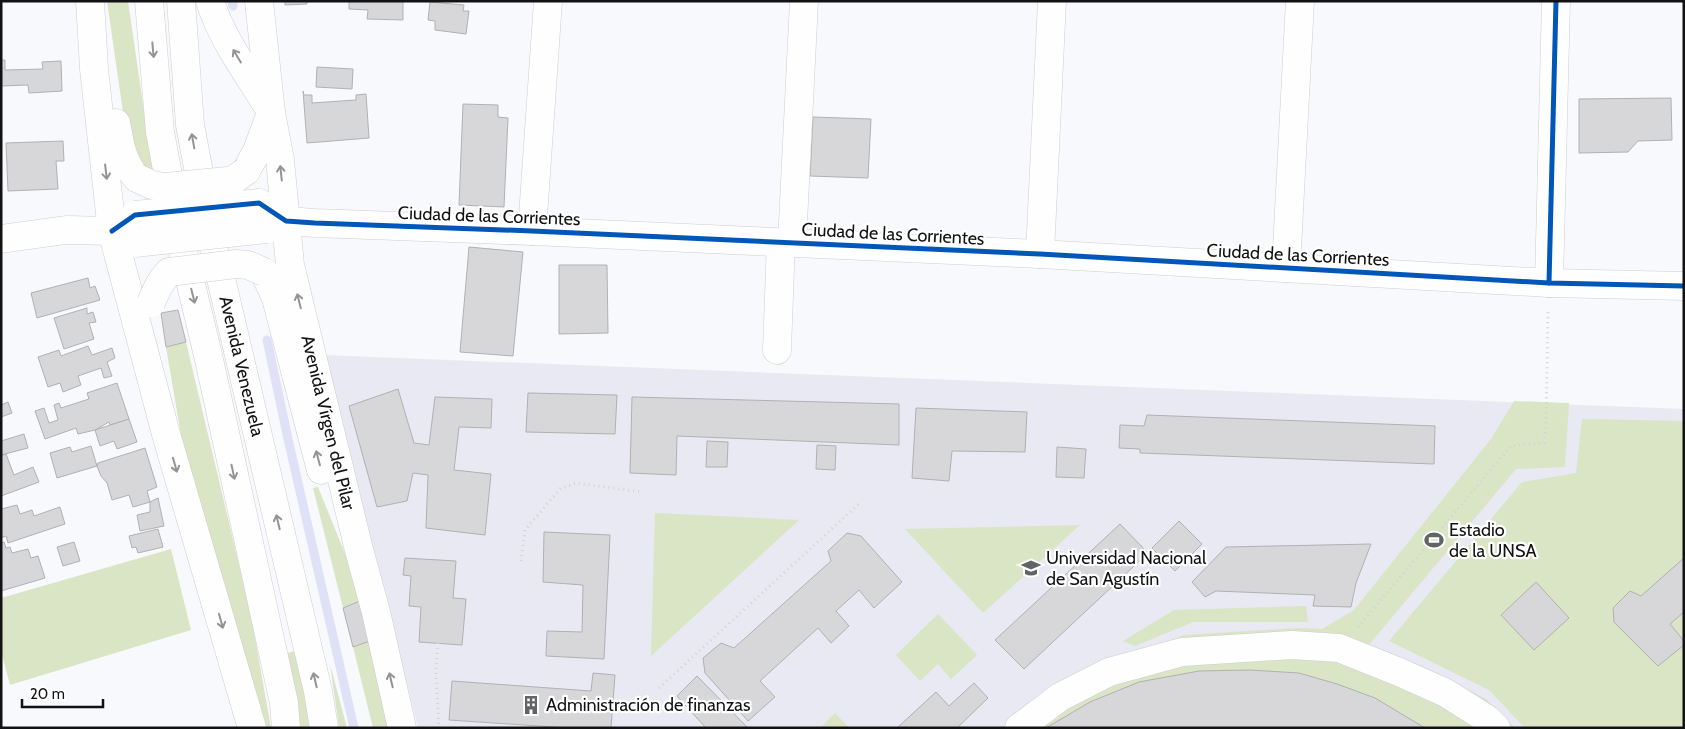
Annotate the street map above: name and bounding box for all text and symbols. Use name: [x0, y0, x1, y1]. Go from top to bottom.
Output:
one-way arrow: [148, 42, 158, 58]
one-way arrow: [231, 49, 242, 63]
one-way arrow: [188, 133, 198, 149]
one-way arrow: [101, 163, 111, 179]
one-way arrow: [276, 165, 286, 181]
street label: Ciudad de las Corrientes: [397, 202, 581, 230]
street label: Ciudad de las Corrientes: [801, 218, 985, 250]
street label: Ciudad de las Corrientes: [1206, 239, 1390, 271]
one-way arrow: [189, 288, 198, 304]
street label: Avenida Venezuela: [214, 294, 269, 439]
one-way arrow: [294, 294, 303, 310]
street label: Avenida Vírgen del Pilar: [296, 333, 360, 512]
one-way arrow: [312, 450, 322, 466]
one-way arrow: [171, 457, 181, 473]
one-way arrow: [229, 463, 238, 479]
one-way arrow: [273, 514, 282, 530]
place label: Estadio de la UNSA: [1449, 519, 1537, 562]
sports icon: Estadio de la UNSA: [1423, 529, 1445, 551]
place label: Universidad Nacional de San Agustín: [1046, 547, 1207, 590]
school or university icon: Universidad Nacional de San Agustín: [1020, 557, 1042, 579]
one-way arrow: [217, 613, 227, 629]
one-way arrow: [310, 672, 320, 688]
one-way arrow: [386, 673, 396, 689]
scale bar: [22, 676, 104, 708]
text: 20 m: [30, 685, 65, 703]
building icon: Administración de finanzas: [520, 694, 542, 716]
place label: Administración de finanzas: [546, 694, 750, 716]

